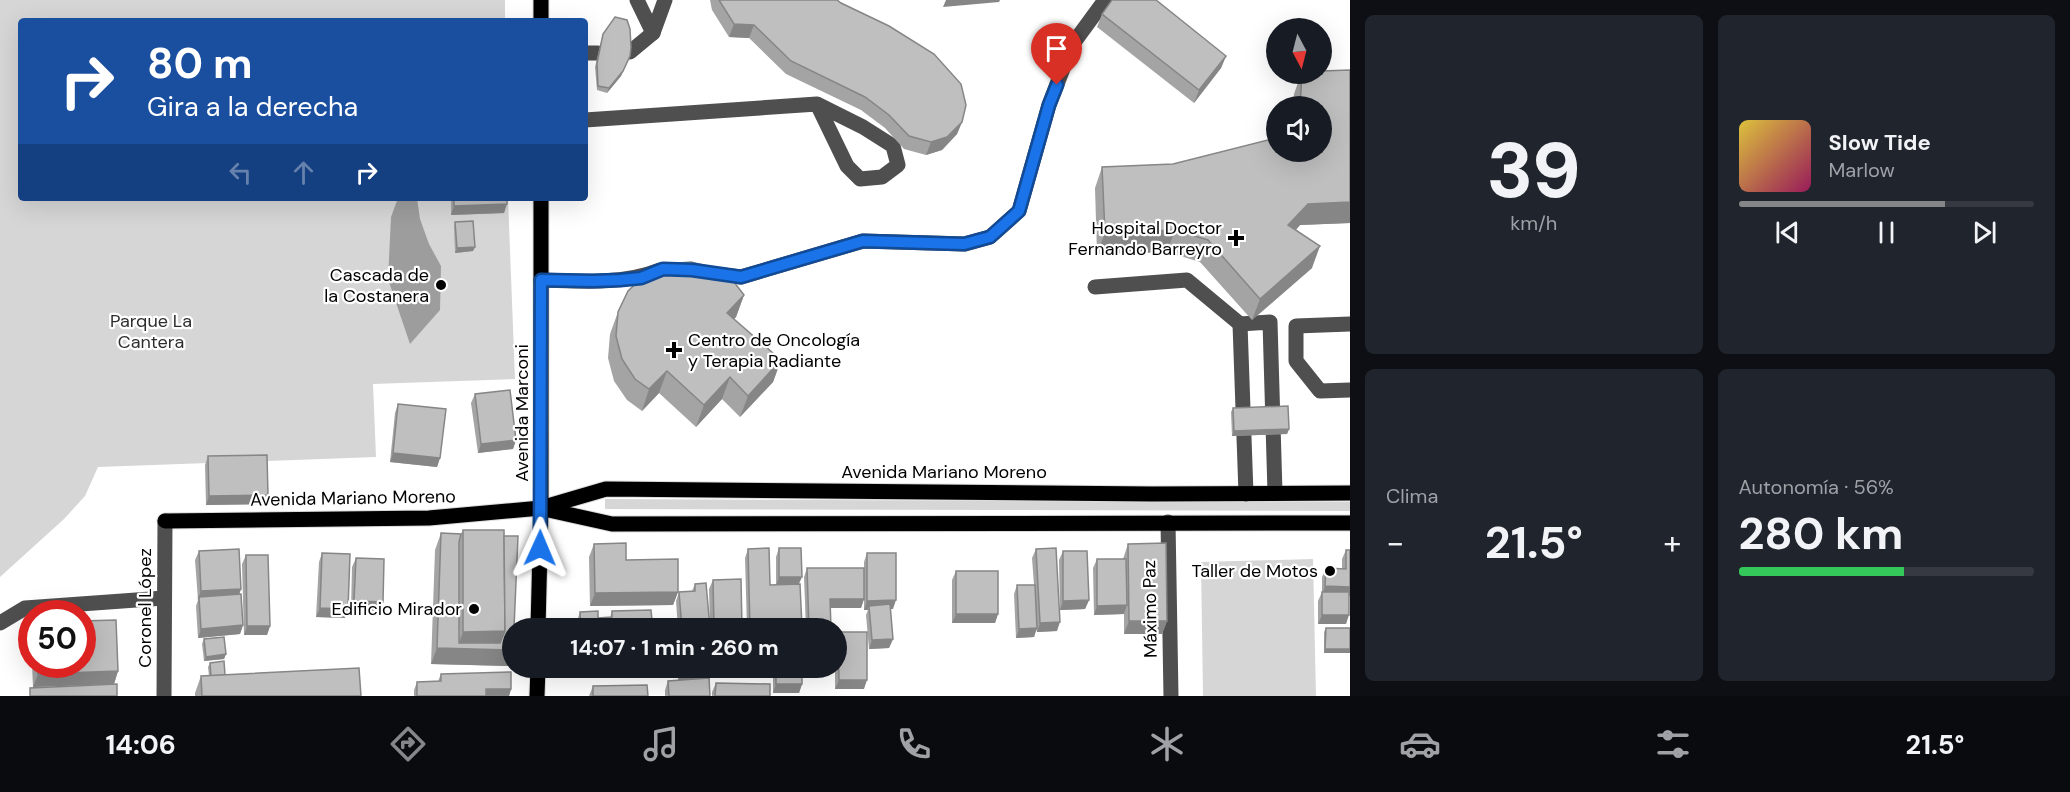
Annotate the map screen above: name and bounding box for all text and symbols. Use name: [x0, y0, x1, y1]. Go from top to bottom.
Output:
north arrow: [1266, 18, 1332, 84]
map controls: [1266, 18, 1332, 162]
pin: [1031, 23, 1082, 85]
icon: arrive: [1040, 32, 1073, 65]
text: 80 m: [147, 36, 253, 91]
icon: right: [48, 42, 126, 120]
text: Gira a la derecha: [147, 89, 358, 124]
button: sound: [1266, 96, 1332, 162]
text: 39: [1486, 120, 1581, 221]
text: Slow Tide: [1829, 128, 1931, 157]
icon: left: [224, 156, 257, 189]
icon: ahead: [287, 156, 320, 189]
icon: right: [350, 156, 383, 189]
text: Marlow: [1829, 157, 1895, 183]
text: km/h: [1510, 210, 1557, 236]
place label: Hospital Doctor Fernando Barreyro: [1068, 216, 1222, 261]
icon: previous: [1771, 216, 1804, 249]
icon: pause: [1870, 216, 1903, 249]
icon: next: [1968, 216, 2001, 249]
marker: Hospital Doctor Fernando Barreyro: [1227, 229, 1245, 247]
place label: Cascada de la Costanera: [324, 263, 429, 308]
marker: Cascada de la Costanera: [434, 278, 448, 292]
park label: Parque La Cantera: [110, 309, 192, 354]
place label: Centro de Oncología y Terapia Radiante: [688, 328, 860, 373]
marker: Centro de Oncología y Terapia Radiante: [665, 341, 683, 359]
street label: Avenida Marconi: [510, 344, 534, 482]
street label: Avenida Mariano Moreno: [841, 460, 1047, 484]
text: Autonomía · 56%: [1739, 474, 1894, 500]
text: Clima: [1386, 483, 1438, 509]
street label: Avenida Mariano Moreno: [250, 484, 456, 512]
text: 280 km: [1739, 504, 1903, 563]
text: 21.5°: [1485, 513, 1583, 572]
position arrow: [508, 516, 572, 580]
text: −: [1386, 521, 1404, 564]
text: +: [1663, 521, 1681, 564]
street label: Coronel López: [133, 548, 157, 668]
place label: Taller de Motos: [1191, 559, 1318, 583]
street label: Máximo Paz: [1137, 560, 1163, 658]
marker: Taller de Motos: [1323, 564, 1337, 578]
place label: Edificio Mirador: [331, 597, 462, 621]
speed limit sign: 50: [18, 600, 96, 678]
marker: Edificio Mirador: [467, 602, 481, 616]
text: 14:07 · 1 min · 260 m: [570, 633, 779, 662]
icon: directions: [387, 723, 429, 765]
icon: music: [640, 723, 682, 765]
icon: phone: [893, 723, 935, 765]
icon: climate: [1146, 723, 1188, 765]
icon: car: [1399, 723, 1441, 765]
icon: filters: [1652, 723, 1694, 765]
text: 14:06: [106, 727, 176, 762]
text: 21.5°: [1906, 727, 1964, 762]

